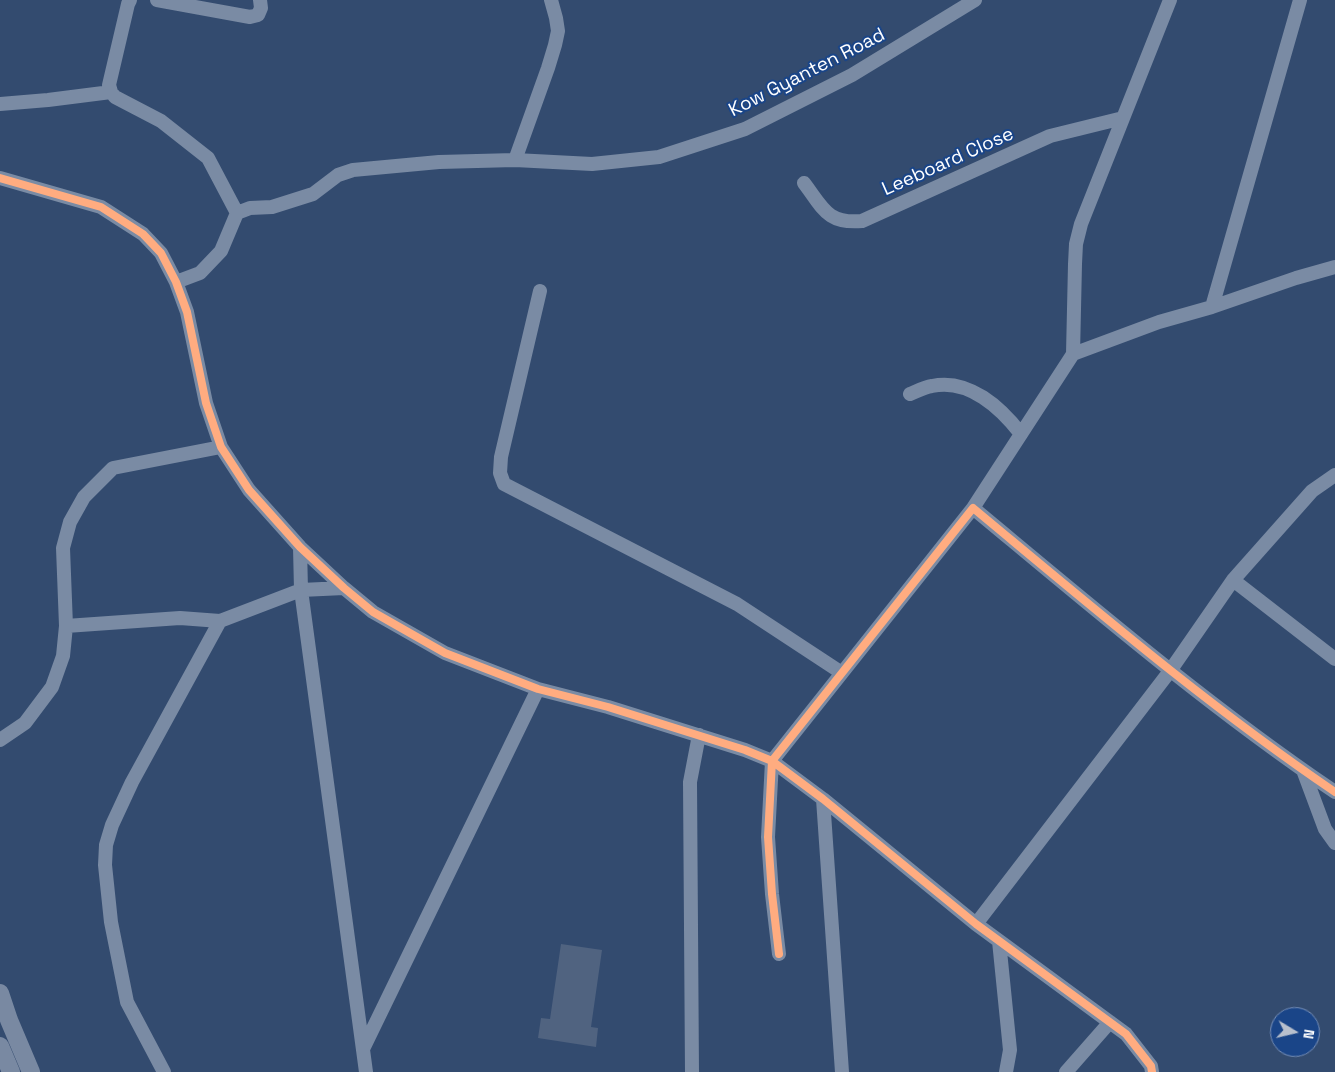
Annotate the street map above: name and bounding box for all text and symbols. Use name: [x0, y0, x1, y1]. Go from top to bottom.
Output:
street label: Kow Gyanten Road: [725, 24, 889, 122]
street label: Leeboard Close: [879, 123, 1017, 201]
north arrow: [1270, 1007, 1320, 1057]
text: N: [1299, 1028, 1318, 1040]

